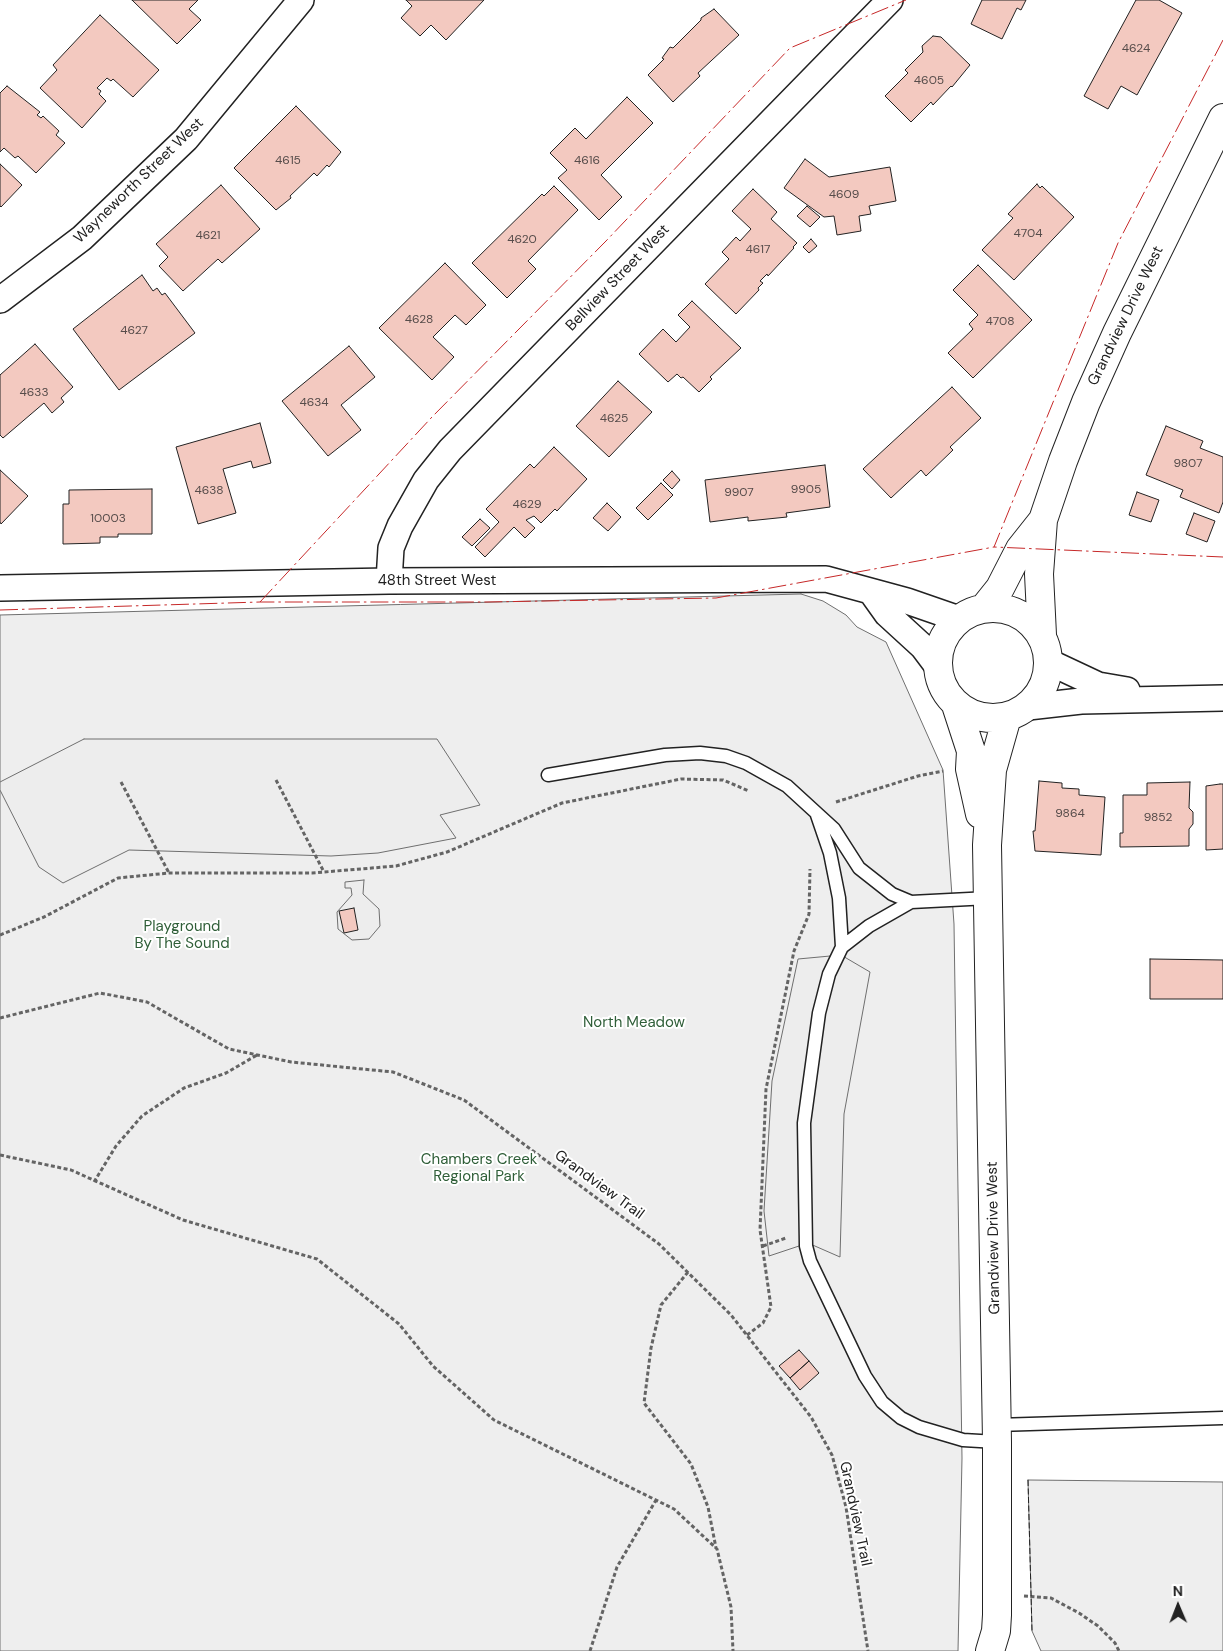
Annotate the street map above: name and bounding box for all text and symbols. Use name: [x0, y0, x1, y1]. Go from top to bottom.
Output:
house number: 4624: [1122, 42, 1150, 56]
house number: 4605: [914, 74, 944, 88]
street label: Wayneworth Street West: [71, 114, 207, 248]
house number: 4615: [275, 154, 301, 168]
house number: 4616: [574, 154, 600, 168]
house number: 4609: [829, 188, 859, 202]
street label: Bellview Street West: [562, 221, 674, 335]
house number: 4704: [1013, 227, 1043, 241]
house number: 4621: [195, 229, 221, 243]
house number: 4620: [507, 233, 537, 247]
house number: 4617: [746, 243, 770, 257]
street label: Grandview Drive West: [1084, 243, 1168, 389]
house number: 4628: [405, 313, 433, 327]
house number: 4708: [985, 315, 1015, 329]
house number: 4627: [120, 324, 148, 338]
house number: 4633: [19, 386, 49, 400]
house number: 4634: [299, 396, 329, 410]
house number: 4625: [600, 412, 628, 426]
house number: 9807: [1173, 457, 1203, 471]
house number: 9905: [791, 483, 821, 497]
house number: 4638: [194, 484, 224, 498]
house number: 9907: [724, 486, 754, 500]
house number: 4629: [513, 498, 541, 512]
house number: 10003: [90, 512, 126, 526]
street label: 48th Street West: [378, 572, 496, 590]
house number: 9864: [1055, 807, 1085, 821]
house number: 9852: [1144, 811, 1172, 825]
park label: Playground By The Sound: [134, 918, 230, 953]
park label: North Meadow: [583, 1014, 685, 1032]
street label: Grandview Trail: [551, 1146, 647, 1224]
park label: Chambers Creek Regional Park: [421, 1151, 537, 1186]
street label: Grandview Drive West: [984, 1161, 1004, 1315]
street label: Grandview Trail: [835, 1460, 875, 1568]
north arrow: [1153, 1581, 1203, 1631]
text: N: [1172, 1582, 1183, 1600]

